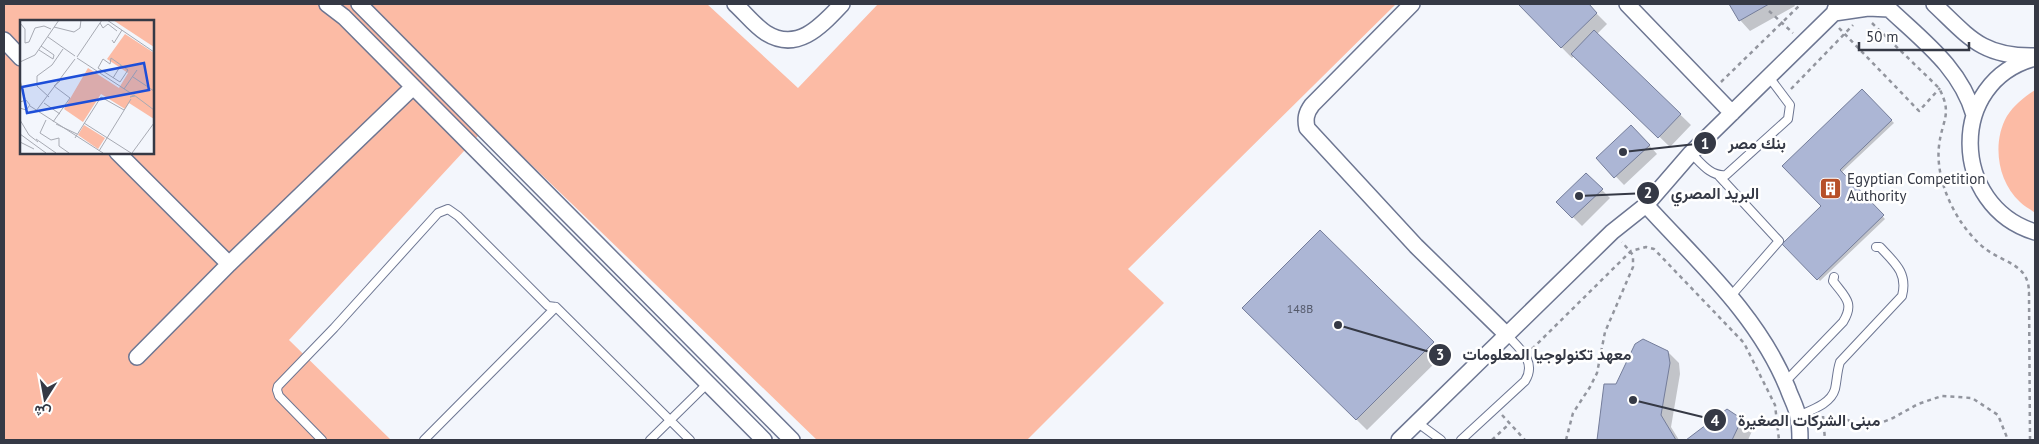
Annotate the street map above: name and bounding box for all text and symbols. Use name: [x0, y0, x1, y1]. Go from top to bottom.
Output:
inset map: [20, 20, 154, 154]
scale bar: [1859, 20, 1969, 52]
text: 50 m: [1866, 27, 1899, 46]
callout: بنك مصر: [1693, 128, 1796, 159]
text: بنك مصر: [1727, 133, 1786, 154]
text: 1: [1701, 134, 1709, 153]
place label: Egyptian Competition Authority: [1847, 169, 1985, 205]
building icon: Egyptian Competition Authority: [1819, 176, 1843, 200]
callout: البريد المصري: [1635, 178, 1769, 209]
text: 2: [1644, 183, 1652, 202]
text: البريد المصري: [1671, 183, 1759, 207]
house number: 148B: [1287, 301, 1313, 316]
callout: معهد تكنولوجيا المعلومات: [1427, 339, 1641, 370]
text: معهد تكنولوجيا المعلومات: [1463, 344, 1632, 365]
text: 3: [1436, 345, 1444, 364]
north arrow: [20, 374, 70, 424]
text: ش: [32, 401, 52, 422]
callout: مبنى الشركات الصغيرة: [1702, 405, 1890, 436]
text: مبنى الشركات الصغيرة: [1738, 410, 1881, 431]
text: 4: [1711, 411, 1720, 430]

